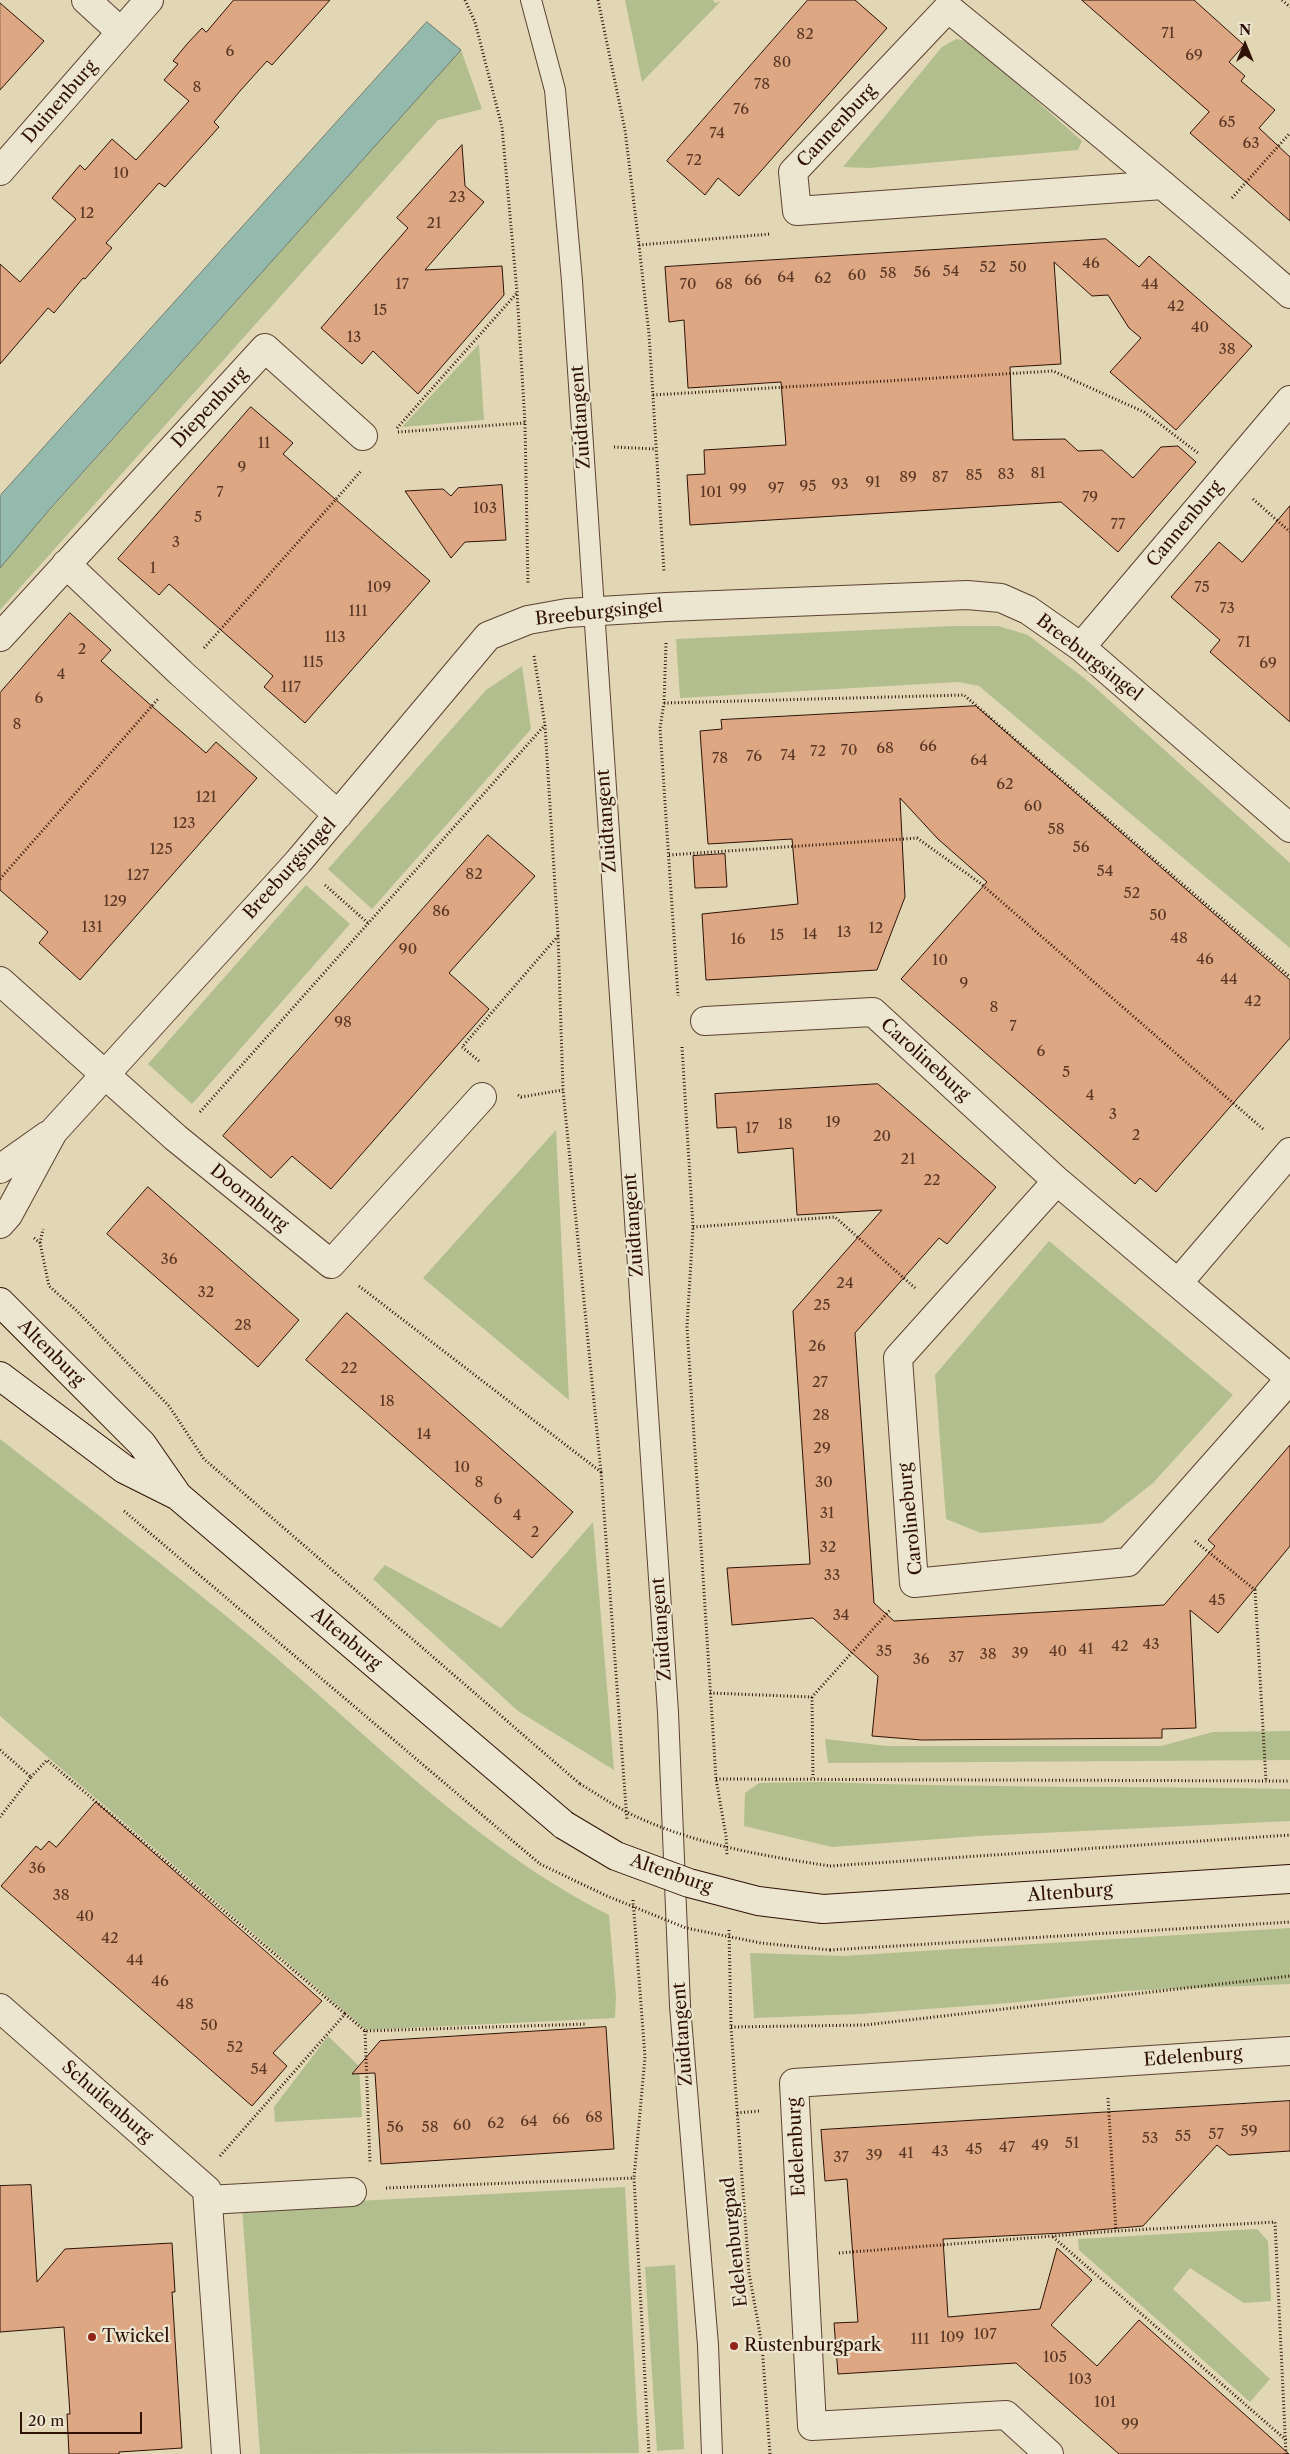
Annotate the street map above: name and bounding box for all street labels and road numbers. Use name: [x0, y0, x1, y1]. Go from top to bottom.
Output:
street label: Duinenburg: [18, 56, 102, 148]
street label: Cannenburg: [793, 80, 881, 172]
street label: Diepenburg: [167, 364, 253, 452]
street label: Zuidtangent: [567, 364, 595, 470]
street label: Cannenburg: [1143, 476, 1227, 572]
street label: Breeburgsingel: [534, 596, 664, 630]
street label: Breeburgsingel: [1032, 610, 1146, 706]
street label: Zuidtangent: [593, 768, 621, 874]
street label: Breeburgsingel: [239, 814, 341, 924]
street label: Carolineburg: [876, 1014, 974, 1106]
street label: Doornburg: [206, 1160, 292, 1236]
street label: Zuidtangent: [620, 1172, 648, 1278]
street label: Altenburg: [13, 1315, 89, 1391]
street label: Carolineburg: [894, 1462, 928, 1576]
street label: Zuidtangent: [648, 1576, 676, 1682]
street label: Altenburg: [306, 1603, 386, 1675]
street label: Altenburg: [627, 1850, 715, 1898]
street label: Altenburg: [1027, 1879, 1113, 1907]
street label: Zuidtangent: [669, 1981, 697, 2087]
street label: Edelenburg: [1143, 2043, 1243, 2071]
street label: Schuilenburg: [57, 2057, 157, 2147]
street label: Edelenburg: [784, 2097, 810, 2197]
street label: Edelenburgpad: [717, 2176, 753, 2308]

